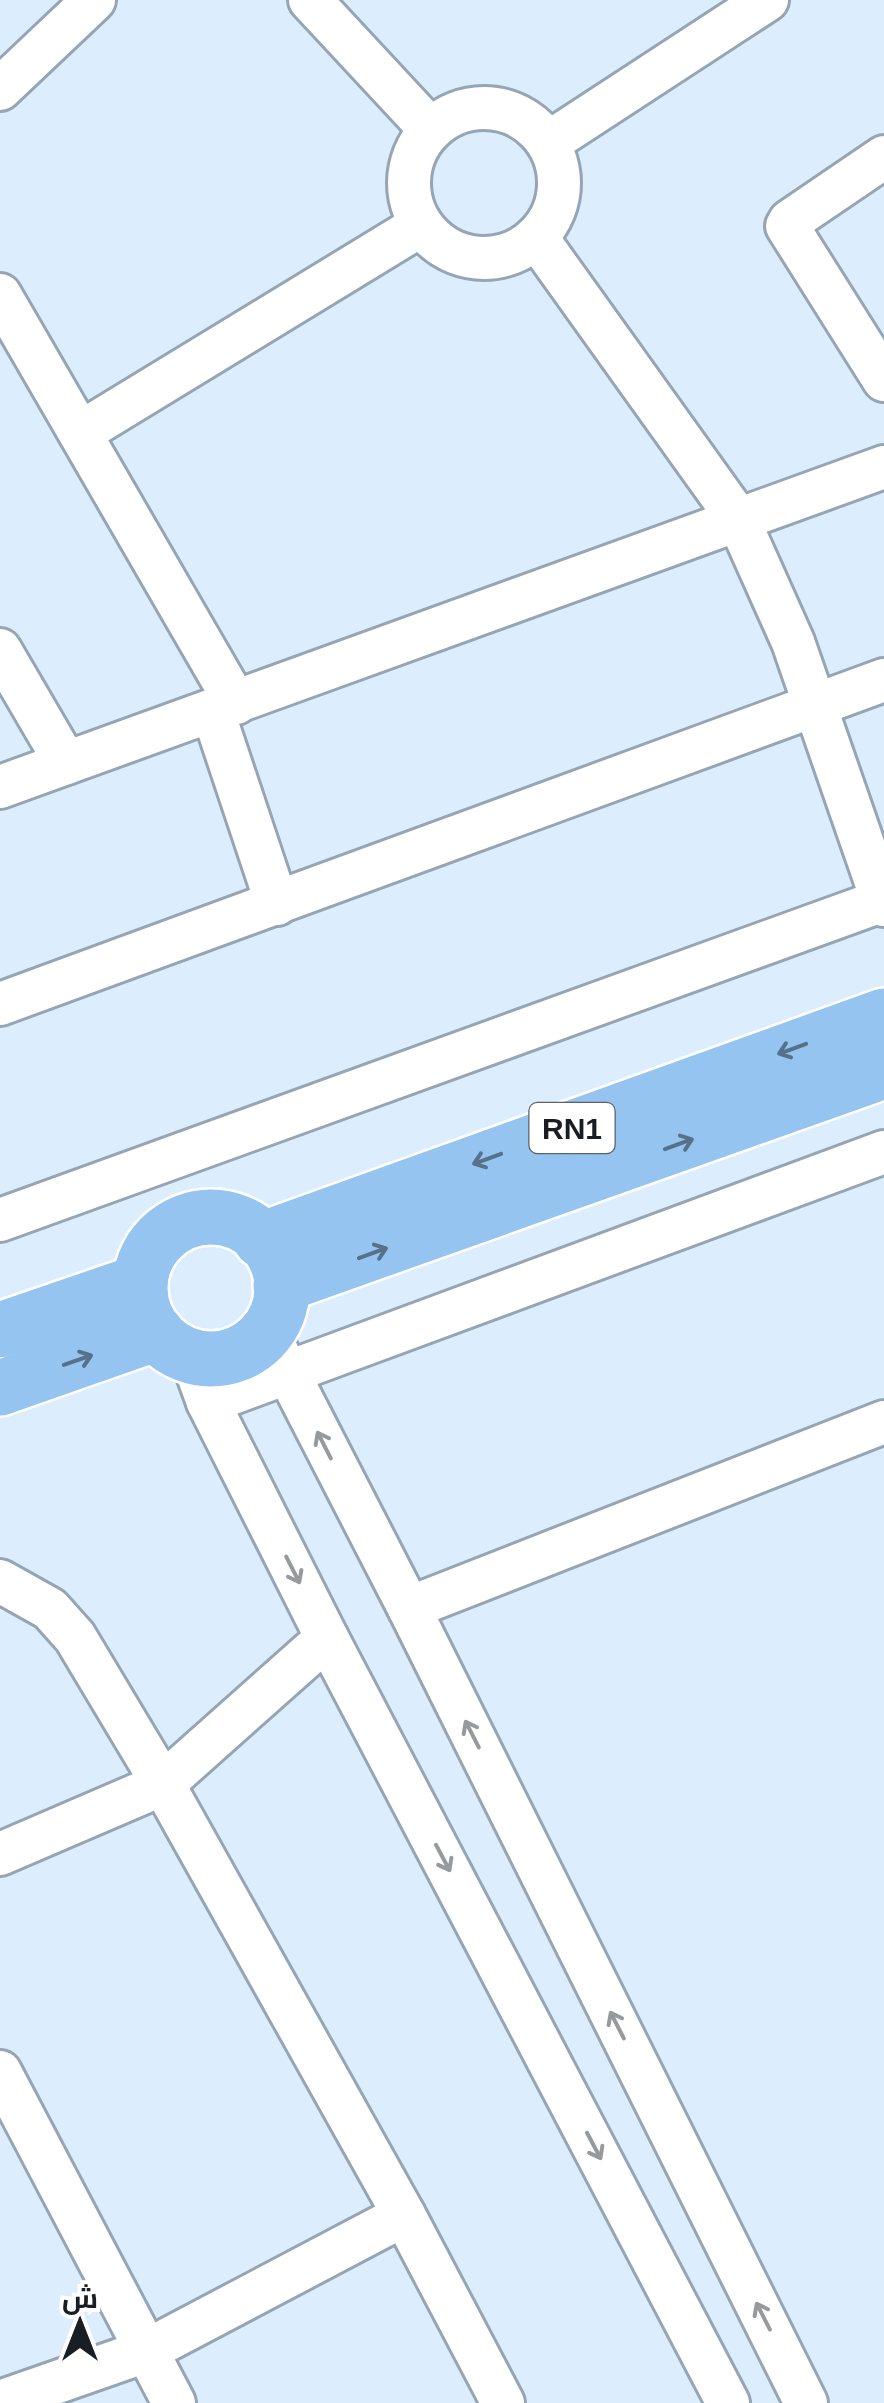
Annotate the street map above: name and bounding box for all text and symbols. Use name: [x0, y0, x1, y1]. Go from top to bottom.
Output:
one-way arrow: [778, 1041, 809, 1059]
road number: RN1: [530, 1103, 614, 1153]
one-way arrow: [663, 1134, 694, 1152]
one-way arrow: [472, 1151, 503, 1169]
one-way arrow: [357, 1242, 389, 1260]
one-way arrow: [62, 1350, 94, 1368]
one-way arrow: [314, 1431, 333, 1460]
one-way arrow: [284, 1555, 303, 1584]
one-way arrow: [462, 1720, 481, 1750]
one-way arrow: [434, 1843, 453, 1873]
one-way arrow: [607, 2011, 626, 2041]
one-way arrow: [585, 2131, 604, 2161]
north arrow: [30, 2273, 130, 2373]
text: ش: [62, 2283, 98, 2315]
one-way arrow: [752, 2301, 771, 2331]

